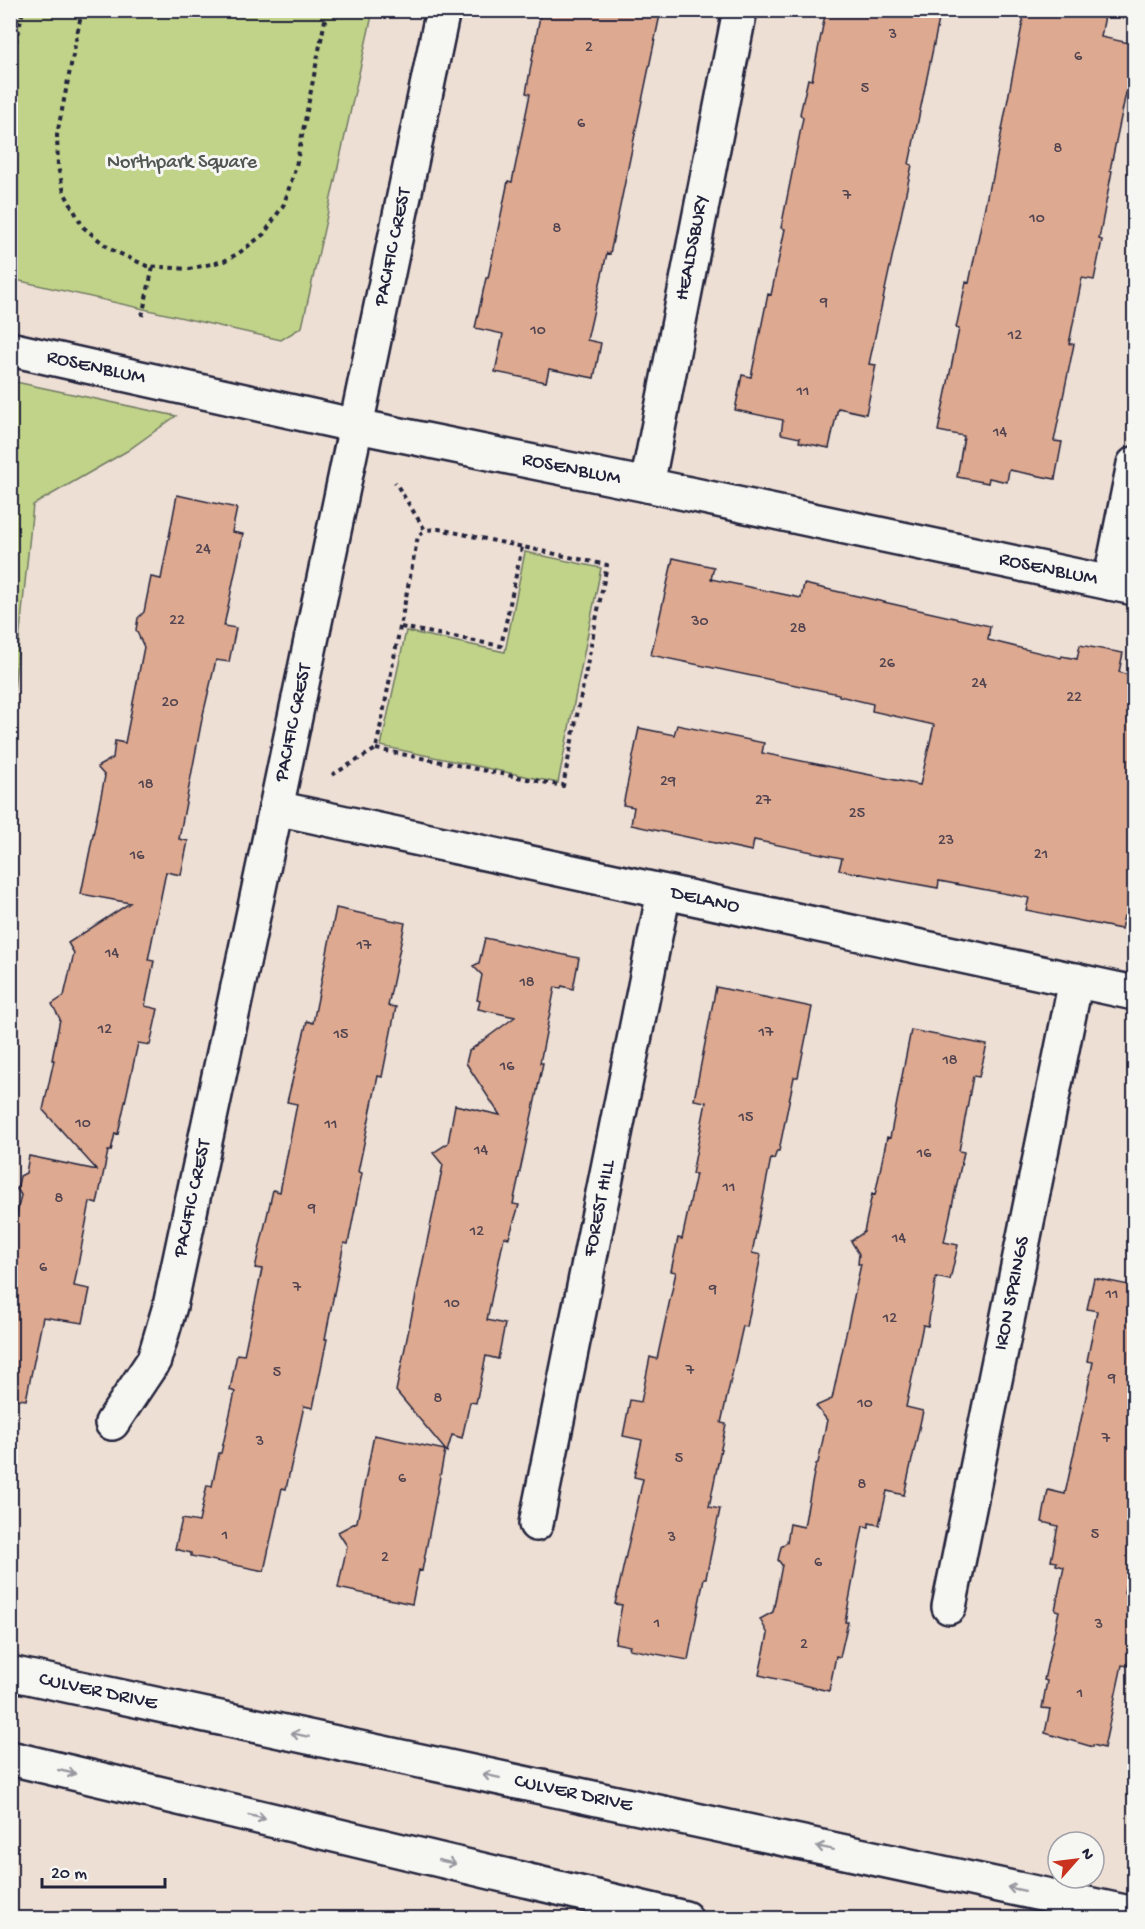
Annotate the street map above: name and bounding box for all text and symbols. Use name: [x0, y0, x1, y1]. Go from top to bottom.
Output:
house number: 3: [888, 26, 897, 45]
house number: 2: [585, 39, 593, 58]
house number: 6: [1074, 48, 1083, 67]
house number: 5: [861, 80, 869, 99]
house number: 6: [577, 115, 586, 134]
house number: 8: [1054, 140, 1063, 159]
park label: Northpark Square: [107, 152, 258, 175]
street label: PACIFIC CREST: [370, 185, 417, 309]
house number: 7: [842, 187, 852, 206]
street label: HEALDSBURY: [672, 193, 714, 303]
house number: 10: [1028, 210, 1045, 229]
house number: 8: [553, 220, 562, 239]
house number: 9: [819, 294, 828, 313]
house number: 10: [529, 322, 546, 341]
house number: 12: [1007, 327, 1022, 346]
street label: ROSENBLUM: [44, 346, 147, 390]
house number: 11: [796, 383, 809, 402]
house number: 14: [992, 424, 1007, 443]
street label: ROSENBLUM: [520, 448, 623, 491]
house number: 24: [195, 541, 211, 560]
street label: ROSENBLUM: [997, 548, 1100, 591]
house number: 22: [169, 612, 185, 631]
house number: 30: [690, 613, 709, 632]
house number: 28: [790, 620, 807, 639]
house number: 26: [879, 655, 896, 674]
street label: PACIFIC CREST: [270, 661, 318, 785]
house number: 24: [971, 675, 987, 694]
house number: 22: [1066, 689, 1082, 708]
house number: 20: [162, 694, 178, 713]
house number: 29: [660, 773, 676, 792]
house number: 18: [137, 776, 154, 795]
house number: 27: [755, 792, 772, 811]
house number: 25: [849, 805, 865, 824]
house number: 23: [938, 832, 954, 851]
house number: 21: [1034, 846, 1048, 865]
house number: 16: [129, 847, 145, 866]
street label: DELANO: [666, 881, 741, 919]
house number: 17: [356, 937, 372, 956]
house number: 14: [104, 945, 119, 964]
house number: 18: [518, 974, 535, 993]
house number: 12: [97, 1021, 112, 1040]
house number: 17: [758, 1024, 774, 1043]
house number: 15: [333, 1026, 348, 1045]
house number: 18: [941, 1052, 958, 1071]
house number: 16: [499, 1058, 515, 1077]
house number: 15: [738, 1109, 753, 1128]
house number: 10: [74, 1115, 91, 1134]
house number: 11: [324, 1116, 337, 1135]
street label: PACIFIC CREST: [169, 1136, 217, 1260]
house number: 14: [473, 1142, 488, 1161]
house number: 16: [916, 1145, 932, 1164]
street label: FOREST HILL: [579, 1158, 621, 1260]
house number: 11: [722, 1179, 735, 1198]
house number: 8: [55, 1190, 64, 1209]
house number: 9: [307, 1200, 316, 1219]
house number: 12: [469, 1223, 484, 1242]
house number: 14: [891, 1230, 906, 1249]
street label: IRON SPRINGS: [990, 1234, 1035, 1352]
house number: 6: [39, 1259, 48, 1278]
house number: 7: [292, 1279, 302, 1298]
house number: 9: [708, 1281, 717, 1300]
house number: 11: [1105, 1286, 1118, 1305]
house number: 10: [443, 1295, 460, 1314]
house number: 12: [882, 1310, 897, 1329]
house number: 7: [685, 1362, 695, 1381]
house number: 5: [273, 1364, 281, 1383]
house number: 9: [1107, 1370, 1116, 1389]
house number: 8: [434, 1390, 443, 1409]
house number: 10: [856, 1395, 873, 1414]
house number: 7: [1101, 1430, 1111, 1449]
house number: 3: [255, 1433, 264, 1452]
house number: 5: [675, 1450, 683, 1469]
house number: 6: [398, 1470, 407, 1489]
house number: 8: [858, 1476, 867, 1495]
house number: 5: [1091, 1526, 1099, 1545]
house number: 1: [221, 1527, 228, 1546]
house number: 3: [667, 1529, 676, 1548]
house number: 2: [381, 1549, 389, 1568]
house number: 6: [814, 1554, 823, 1573]
house number: 1: [653, 1615, 660, 1634]
house number: 3: [1094, 1616, 1103, 1635]
house number: 2: [800, 1636, 808, 1655]
street label: CULVER DRIVE: [37, 1668, 161, 1716]
house number: 1: [1076, 1685, 1083, 1704]
one-way arrow: [291, 1729, 310, 1740]
one-way arrow: [58, 1766, 77, 1778]
one-way arrow: [481, 1770, 501, 1781]
street label: CULVER DRIVE: [512, 1770, 636, 1818]
one-way arrow: [247, 1811, 266, 1823]
north arrow: [1046, 1830, 1106, 1890]
one-way arrow: [816, 1842, 835, 1854]
text: N: [1075, 1846, 1097, 1864]
scale bar: [42, 1851, 165, 1889]
one-way arrow: [437, 1856, 456, 1868]
text: 20 m: [51, 1864, 87, 1885]
one-way arrow: [1006, 1883, 1026, 1894]

